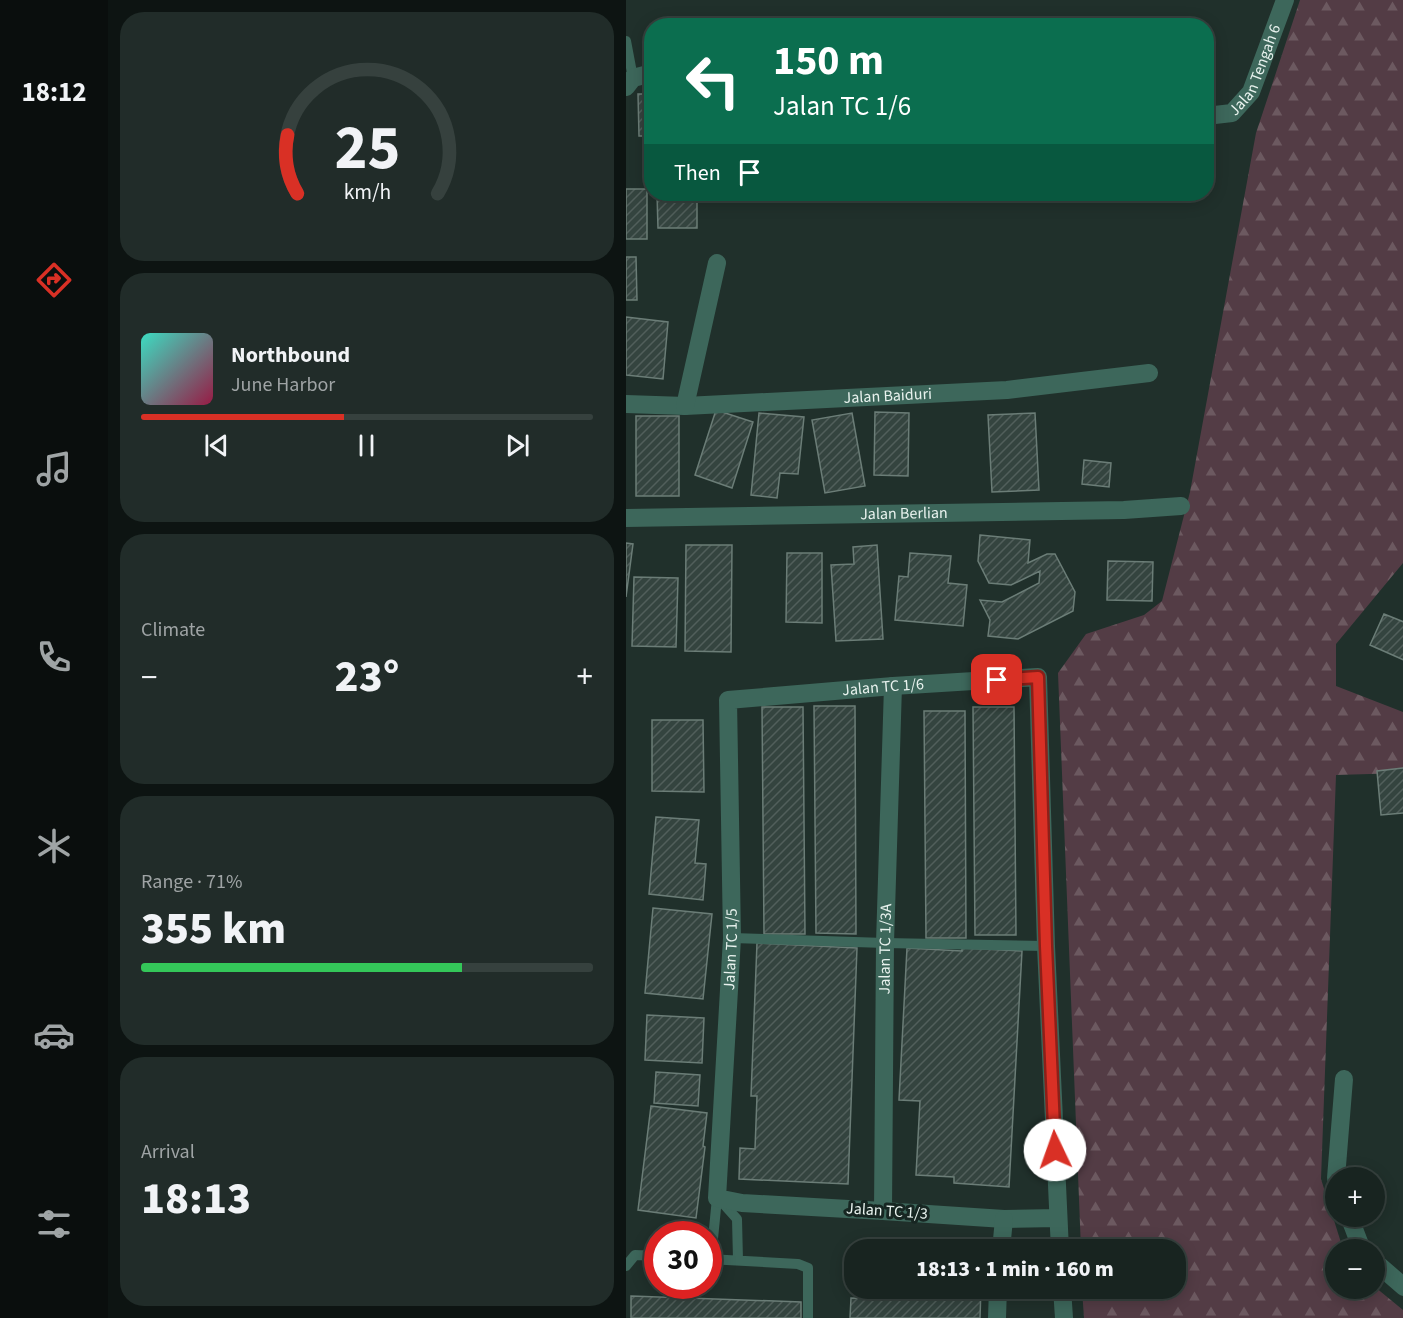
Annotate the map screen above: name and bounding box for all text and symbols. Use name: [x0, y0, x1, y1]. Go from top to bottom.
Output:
street label: Jalan Tengah 6: [1224, 21, 1286, 120]
text: 150 m: [773, 31, 884, 91]
icon: left: [674, 42, 752, 120]
text: 18:12: [21, 73, 87, 112]
text: Jalan TC 1/6: [773, 87, 911, 126]
text: 25: [334, 104, 400, 193]
icon: arrive: [733, 156, 766, 189]
text: Then: [674, 157, 721, 189]
text: km/h: [343, 177, 391, 208]
icon: directions: [33, 259, 75, 301]
text: Northbound: [231, 339, 350, 371]
text: June Harbor: [231, 371, 335, 399]
street label: Jalan Baiduri: [843, 383, 932, 409]
icon: previous: [200, 429, 233, 462]
icon: pause: [350, 429, 383, 462]
icon: next: [501, 429, 534, 462]
icon: music: [33, 448, 75, 490]
street label: Jalan Berlian: [860, 502, 948, 525]
text: Climate: [141, 616, 205, 644]
icon: phone: [33, 636, 75, 678]
text: 23°: [335, 645, 399, 709]
text: −: [141, 654, 157, 701]
text: +: [577, 654, 593, 701]
pin: [971, 654, 1022, 705]
icon: arrive: [980, 663, 1013, 696]
street label: Jalan TC 1/6: [841, 673, 925, 701]
icon: climate: [33, 825, 75, 867]
text: Range · 71%: [141, 868, 242, 896]
text: 355 km: [141, 897, 286, 961]
street label: Jalan TC 1/3A: [874, 903, 897, 994]
street label: Jalan TC 1/5: [718, 908, 743, 991]
icon: car: [33, 1014, 75, 1056]
position arrow: [1023, 1118, 1087, 1182]
text: Arrival: [141, 1138, 195, 1166]
text: 18:13: [141, 1167, 251, 1231]
map controls: [1325, 1167, 1385, 1299]
button: +: [1325, 1167, 1385, 1227]
street label: Jalan TC 1/3: [845, 1197, 929, 1225]
icon: filters: [33, 1203, 75, 1245]
speed limit sign: 30: [644, 1221, 722, 1299]
button: −: [1325, 1239, 1385, 1299]
text: 18:13 · 1 min · 160 m: [916, 1253, 1114, 1285]

